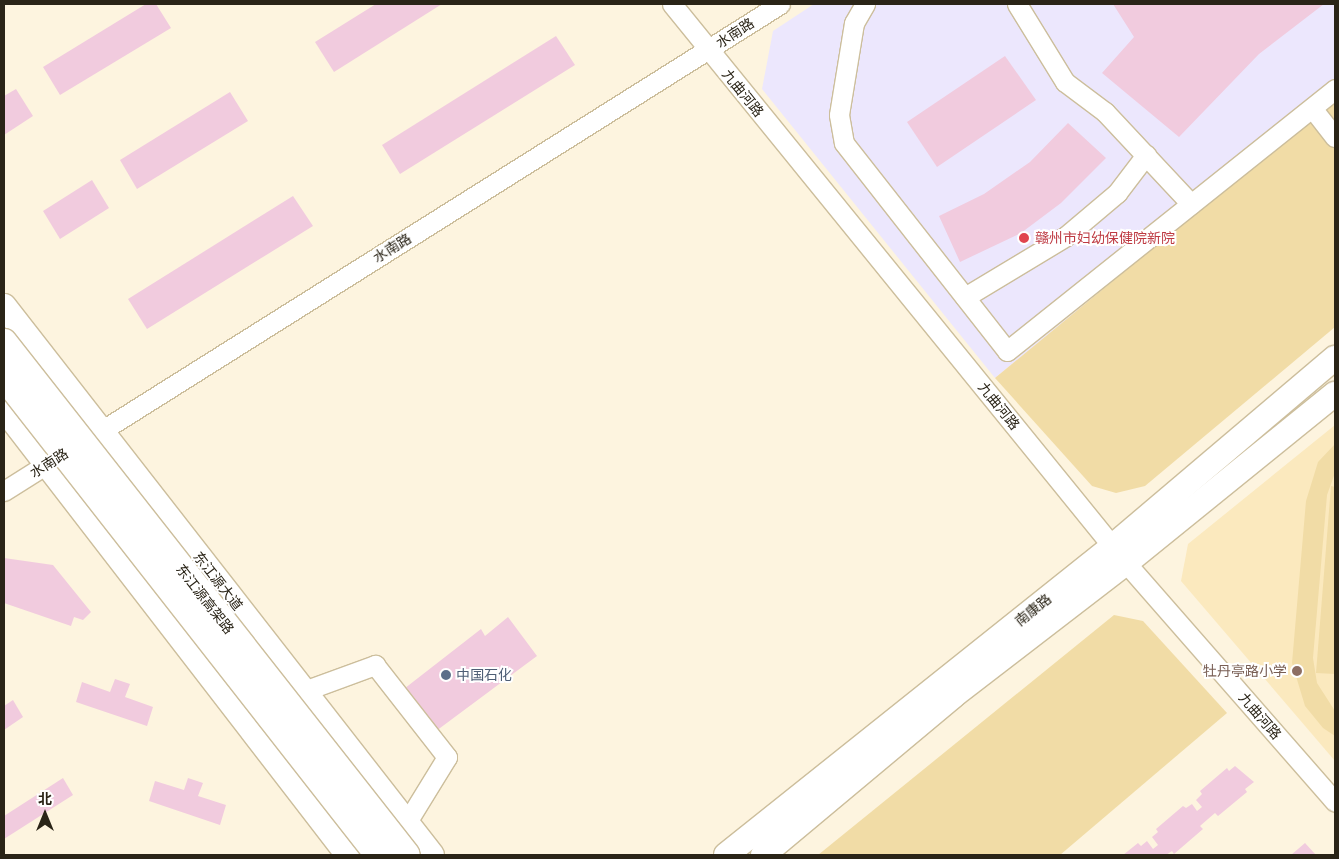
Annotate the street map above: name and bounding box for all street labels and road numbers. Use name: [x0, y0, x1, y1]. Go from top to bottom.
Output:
street label: 水南路: [713, 15, 757, 51]
street label: 九曲河路: [719, 66, 767, 120]
street label: 水南路: [370, 230, 414, 266]
street label: 九曲河路: [975, 379, 1023, 433]
street label: 水南路: [27, 445, 71, 481]
street label: 东江源大道: [190, 548, 246, 614]
street label: 东江源高架路: [173, 561, 237, 637]
street label: 南康路: [1011, 590, 1055, 630]
street label: 九曲河路: [1235, 689, 1285, 743]

